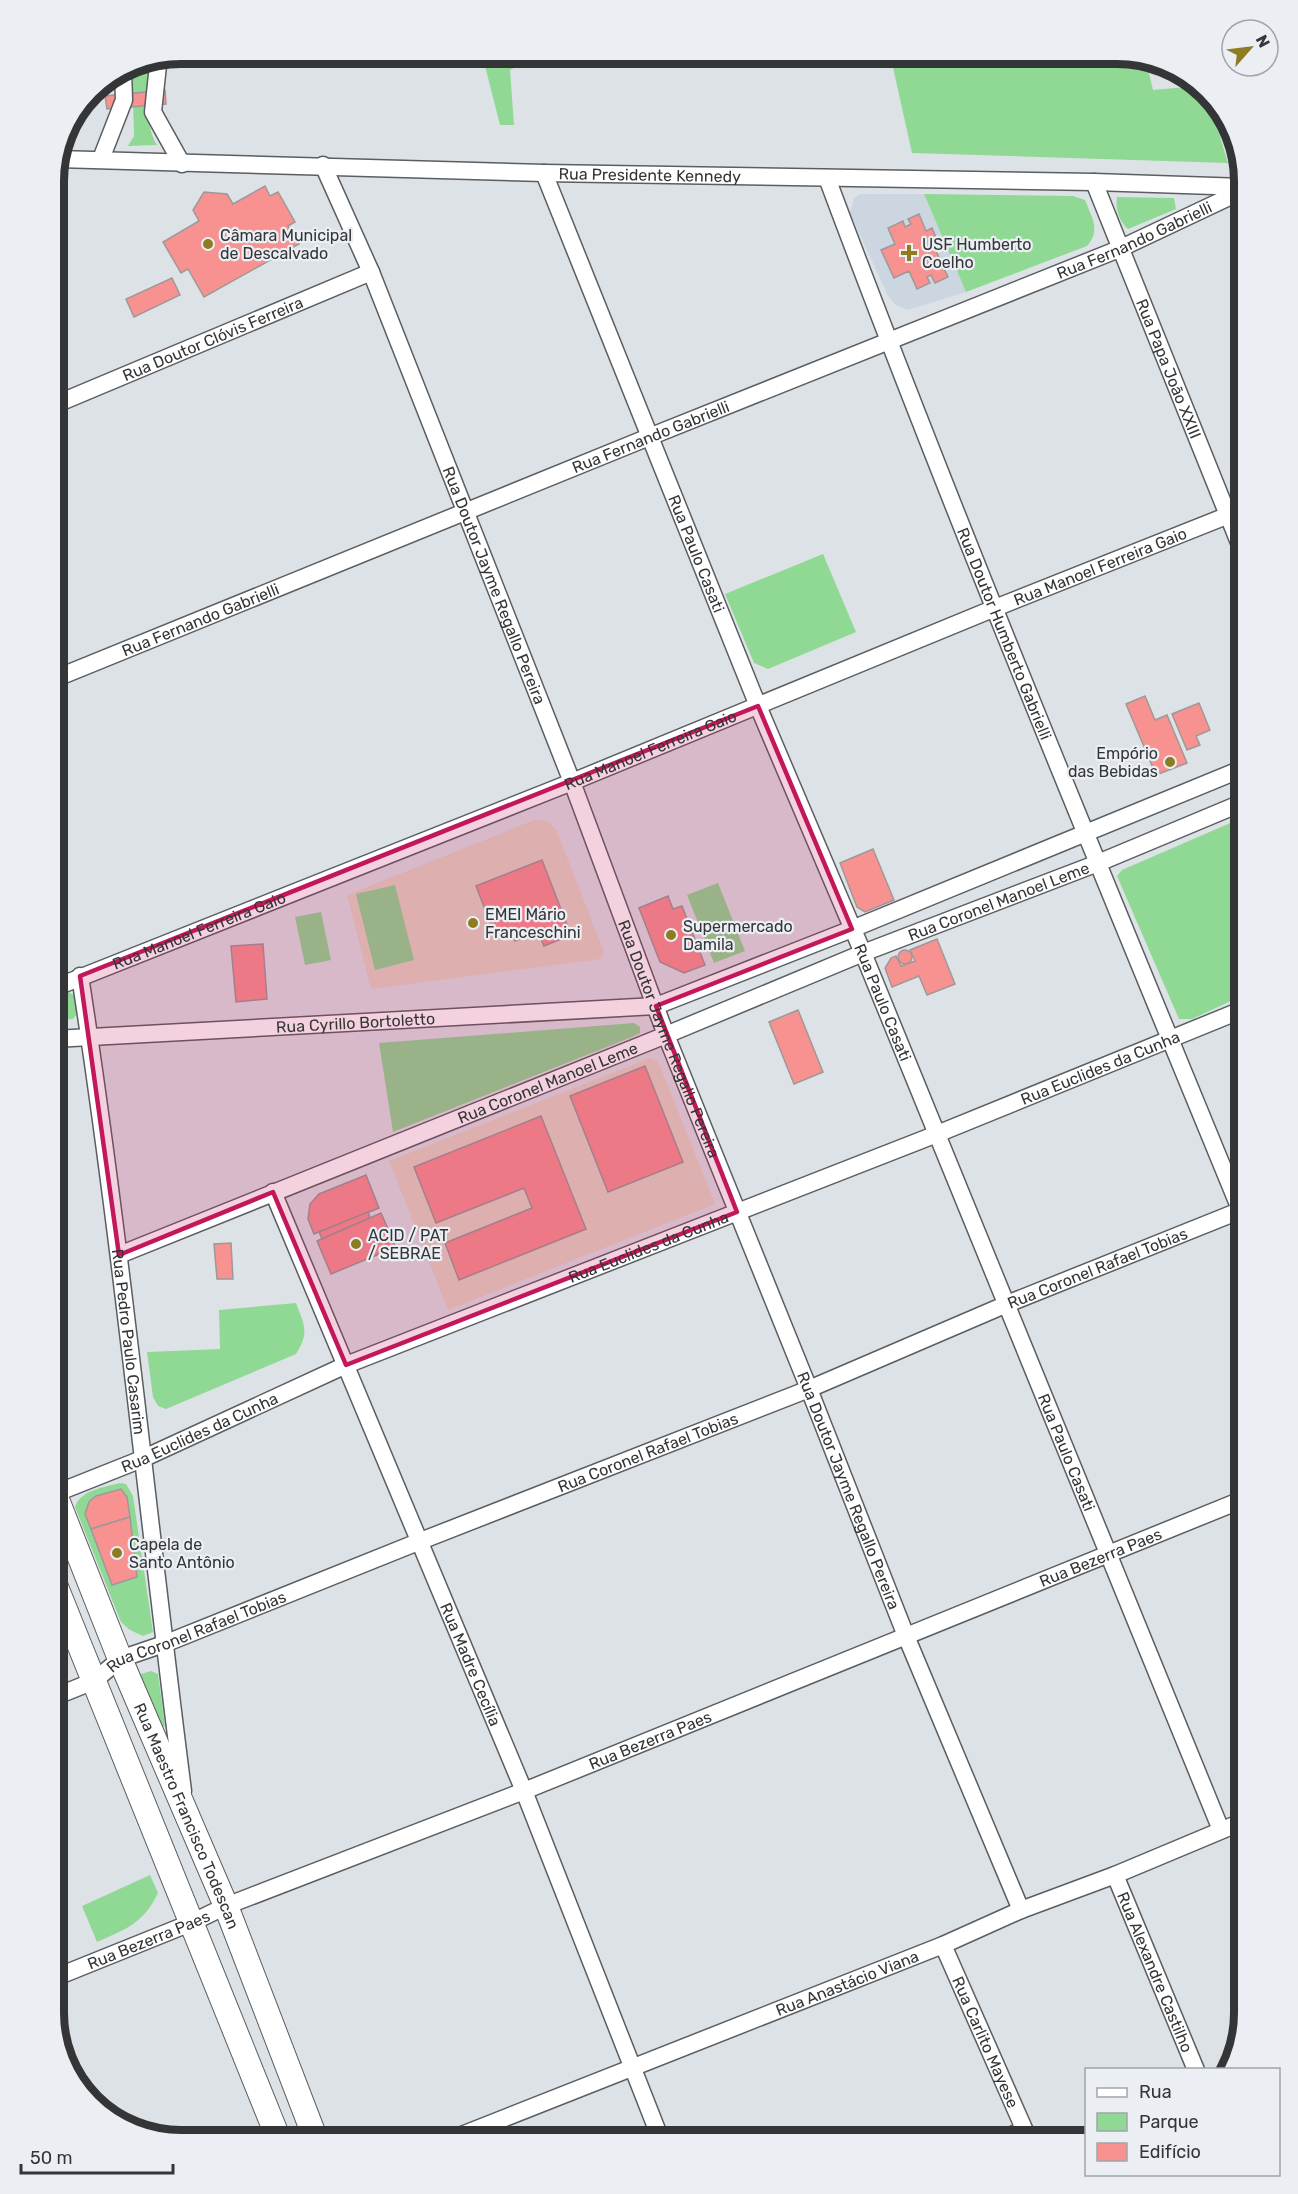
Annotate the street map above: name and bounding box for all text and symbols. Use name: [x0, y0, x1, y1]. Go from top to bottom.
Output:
north arrow: [1220, 18, 1280, 78]
text: N: [1252, 32, 1274, 51]
street label: Rua Presidente Kennedy: [559, 164, 741, 186]
street label: Rua Fernando Gabrielli: [1054, 198, 1215, 283]
place label: Câmara Municipal de Descalvado: [220, 226, 352, 263]
place label: USF Humberto Coelho: [922, 235, 1031, 272]
marker: Câmara Municipal de Descalvado: [201, 237, 215, 251]
marker: USF Humberto Coelho: [900, 244, 918, 262]
street label: Rua Doutor Clóvis Ferreira: [120, 293, 306, 385]
street label: Rua Papa João XXIII: [1132, 296, 1205, 441]
street label: Rua Fernando Gabrielli: [569, 397, 732, 477]
street label: Rua Doutor Jayme Regallo Pereira: [439, 464, 549, 707]
street label: Rua Paulo Casati: [664, 492, 728, 615]
street label: Rua Manoel Ferreira Gaio: [1011, 524, 1190, 610]
street label: Rua Doutor Humberto Gabrielli: [953, 525, 1055, 743]
street label: Rua Fernando Gabrielli: [119, 580, 282, 660]
street label: Rua Manoel Ferreira Gaio: [561, 706, 739, 794]
place label: Empório das Bebidas: [1068, 744, 1158, 781]
marker: Empório das Bebidas: [1163, 755, 1177, 769]
street label: Rua Coronel Manoel Leme: [905, 858, 1092, 945]
street label: Rua Manoel Ferreira Gaio: [110, 888, 288, 974]
place label: EMEI Mário Franceschini: [485, 905, 581, 942]
marker: EMEI Mário Franceschini: [466, 916, 480, 930]
street label: Rua Doutor Jayme Regallo Pereira: [614, 917, 724, 1161]
place label: Supermercado Damila: [683, 917, 793, 954]
marker: Supermercado Damila: [664, 928, 678, 942]
street label: Rua Paulo Casati: [850, 941, 915, 1064]
street label: Rua Cyrillo Bortoletto: [276, 1009, 436, 1037]
street label: Rua Euclides da Cunha: [1018, 1027, 1183, 1109]
street label: Rua Coronel Manoel Leme: [455, 1038, 641, 1128]
street label: Rua Euclides da Cunha: [566, 1207, 731, 1287]
street label: Rua Coronel Rafael Tobias: [1005, 1224, 1190, 1313]
place label: ACID / PAT / SEBRAE: [368, 1226, 449, 1263]
marker: ACID / PAT / SEBRAE: [349, 1237, 363, 1251]
street label: Rua Pedro Paulo Casarim: [108, 1248, 149, 1436]
street label: Rua Doutor Jayme Regallo Pereira: [793, 1369, 904, 1612]
street label: Rua Euclides da Cunha: [118, 1389, 281, 1476]
street label: Rua Paulo Casati: [1034, 1391, 1099, 1514]
street label: Rua Coronel Rafael Tobias: [555, 1409, 741, 1496]
street label: Rua Bezerra Paes: [1037, 1524, 1165, 1591]
place label: Capela de Santo Antônio: [129, 1535, 235, 1572]
marker: Capela de Santo Antônio: [110, 1546, 124, 1560]
street label: Rua Coronel Rafael Tobias: [103, 1587, 289, 1676]
street label: Rua Madre Cecília: [436, 1600, 505, 1729]
street label: Rua Maestro Francisco Todescan: [130, 1700, 243, 1932]
street label: Rua Bezerra Paes: [586, 1707, 714, 1774]
street label: Rua Alexandre Castilho: [1113, 1889, 1197, 2055]
street label: Rua Bezerra Paes: [85, 1906, 213, 1974]
street label: Rua Anastácio Viana: [773, 1947, 922, 2020]
street label: Rua Carlito Mayese: [948, 1974, 1023, 2111]
legend: [1085, 2068, 1280, 2176]
text: Rua: [1139, 2081, 1172, 2103]
text: Parque: [1139, 2111, 1199, 2133]
scale bar: [21, 2137, 172, 2175]
text: Edifício: [1139, 2141, 1201, 2163]
text: 50 m: [30, 2147, 73, 2169]

